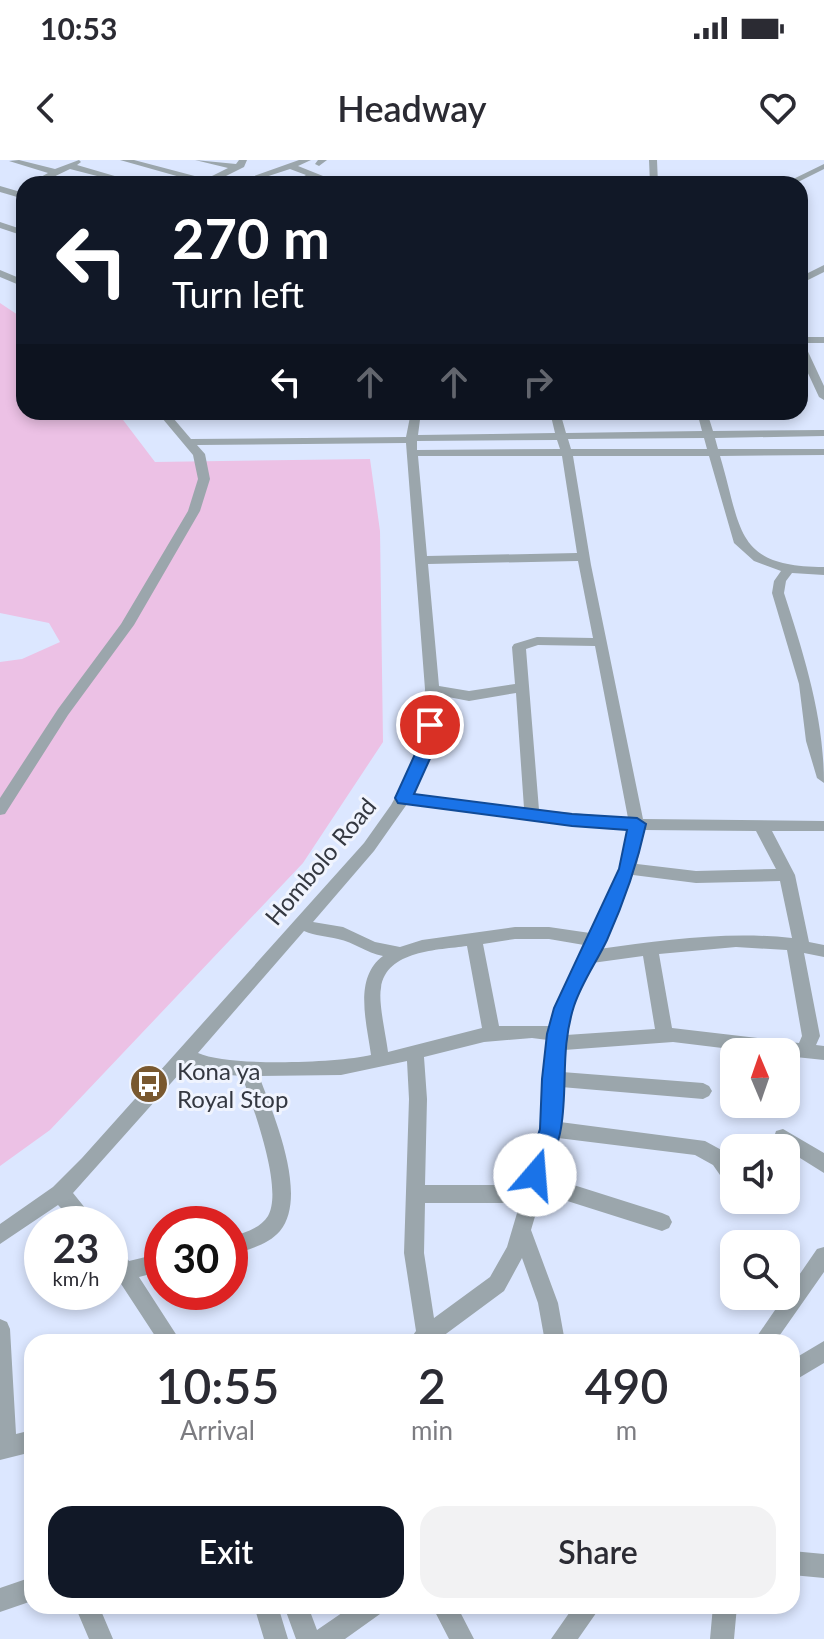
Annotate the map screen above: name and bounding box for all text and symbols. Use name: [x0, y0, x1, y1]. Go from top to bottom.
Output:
text: 10:53: [40, 10, 117, 46]
icon: back: [24, 86, 68, 130]
text: Headway: [337, 86, 487, 130]
icon: heart: [756, 86, 800, 130]
text: 270 m: [172, 204, 330, 271]
icon: left: [40, 208, 144, 312]
text: Turn left: [172, 272, 304, 316]
icon: left: [264, 360, 308, 404]
icon: ahead: [348, 360, 392, 404]
icon: ahead: [432, 360, 476, 404]
icon: right: [516, 360, 560, 404]
pin: [396, 691, 464, 759]
icon: arrive: [408, 703, 452, 747]
street label: Hombolo Road: [258, 792, 382, 930]
north arrow: [720, 1038, 800, 1118]
map controls: [720, 1038, 800, 1310]
place label: Kona ya Royal Stop: [177, 1056, 288, 1113]
bus stop icon: Kona ya Royal Stop: [128, 1063, 170, 1105]
position arrow: [493, 1133, 577, 1217]
button: sound: [720, 1134, 800, 1214]
speed limit sign: 30: [144, 1206, 248, 1310]
text: 23: [53, 1224, 99, 1272]
button: search: [720, 1230, 800, 1310]
text: km/h: [53, 1266, 99, 1290]
text: 10:55: [156, 1357, 279, 1414]
text: 2: [418, 1357, 446, 1414]
text: 490: [585, 1357, 668, 1414]
text: Arrival: [180, 1414, 255, 1446]
text: min: [411, 1414, 453, 1446]
text: m: [616, 1414, 637, 1446]
button: Exit: [48, 1506, 404, 1598]
button: Share: [420, 1506, 776, 1598]

